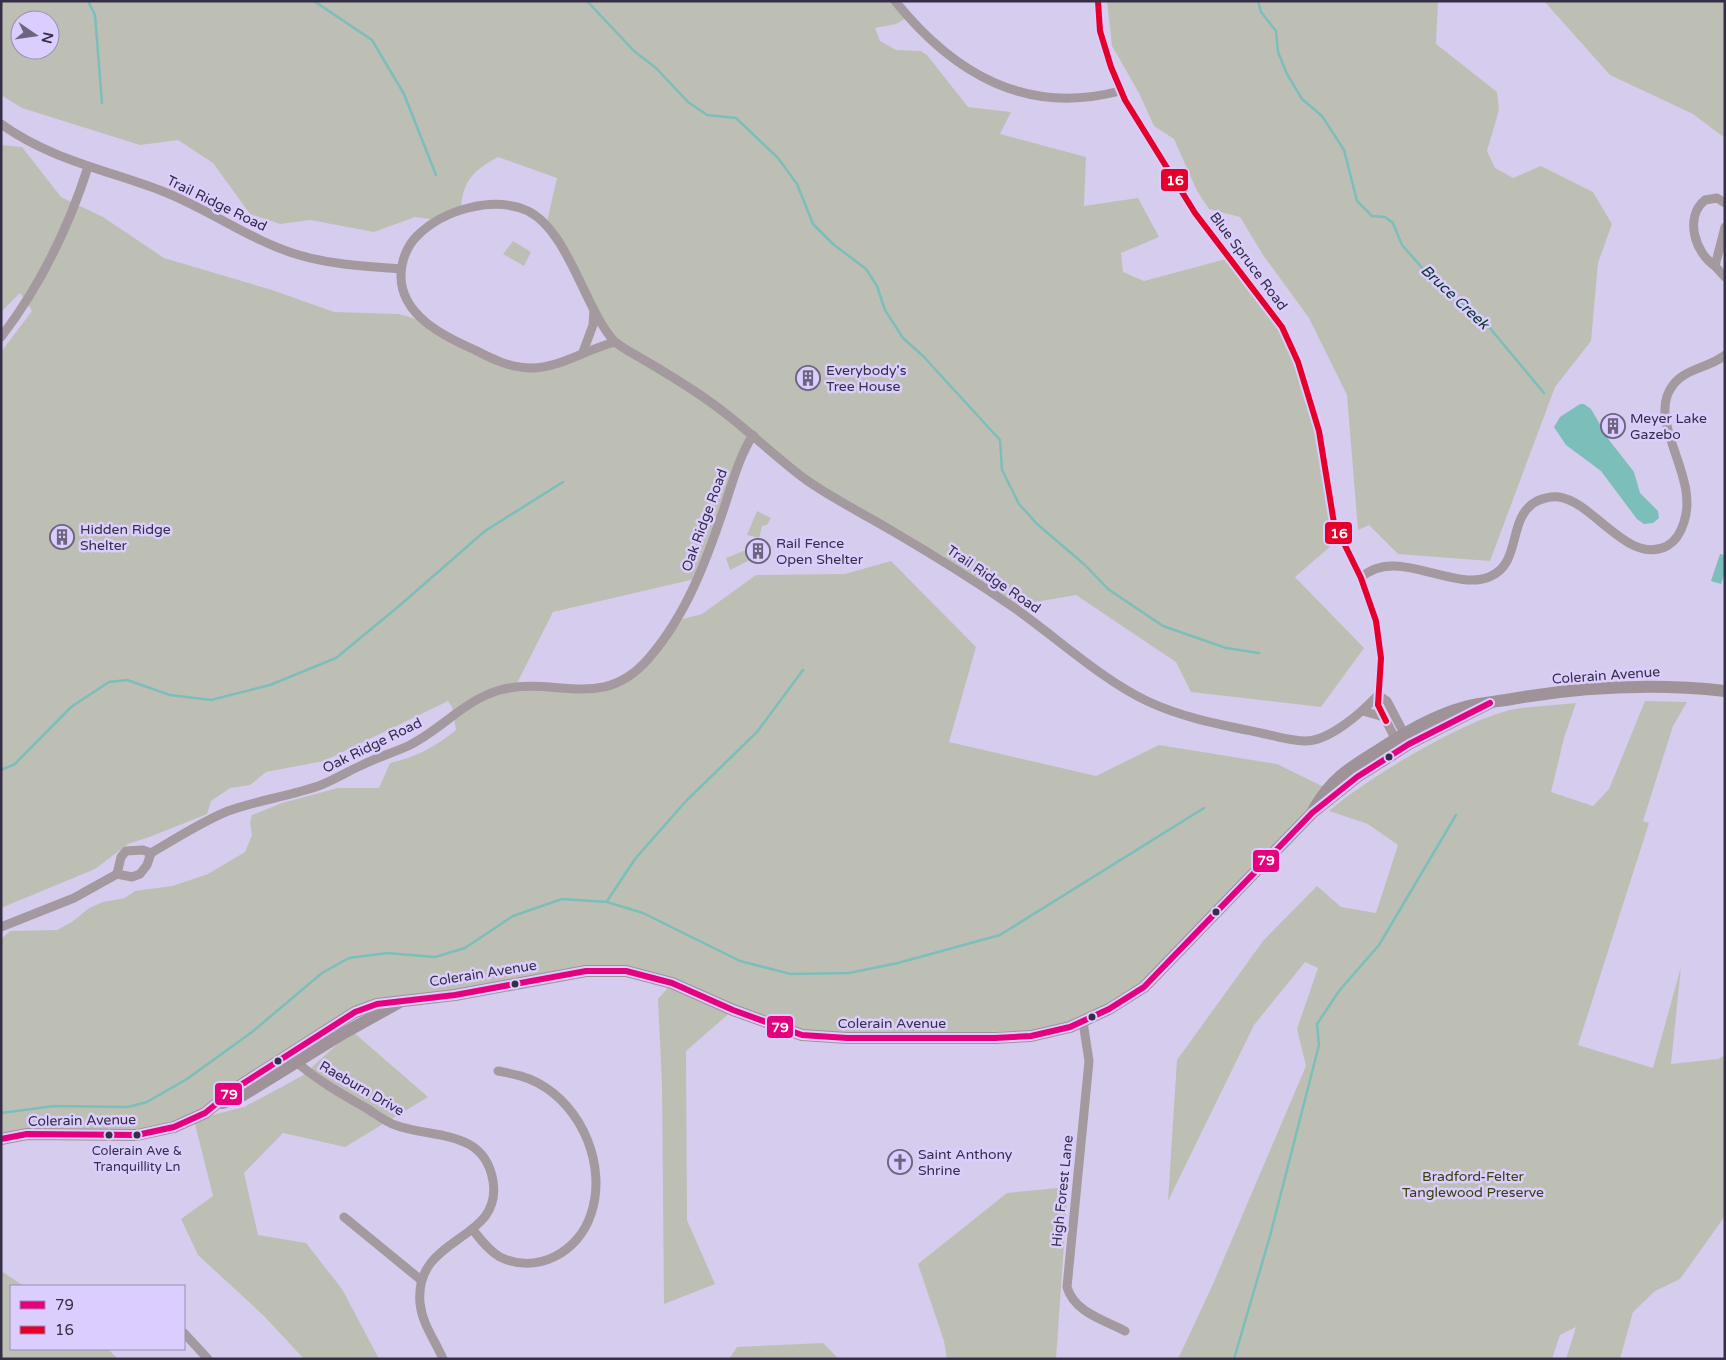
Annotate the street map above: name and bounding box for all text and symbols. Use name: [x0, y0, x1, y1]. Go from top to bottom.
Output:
north arrow: [10, 10, 60, 60]
text: N: [38, 30, 57, 45]
line badge: 16: [1160, 168, 1189, 192]
street label: Trail Ridge Road: [164, 172, 270, 235]
text: 16: [1166, 172, 1184, 189]
street label: Blue Spruce Road: [1206, 209, 1291, 314]
water label: Bruce Creek: [1417, 261, 1494, 334]
place label: Everybody's Tree House: [826, 362, 907, 395]
building icon: Everybody's Tree House: [795, 365, 821, 391]
place label: Meyer Lake Gazebo: [1630, 410, 1707, 443]
building icon: Meyer Lake Gazebo: [1600, 413, 1626, 439]
street label: Oak Ridge Road: [678, 466, 731, 574]
place label: Hidden Ridge Shelter: [80, 521, 171, 554]
line badge: 16: [1324, 521, 1353, 545]
building icon: Hidden Ridge Shelter: [49, 524, 75, 550]
text: 16: [1330, 525, 1348, 542]
place label: Rail Fence Open Shelter: [776, 535, 864, 568]
building icon: Rail Fence Open Shelter: [745, 538, 771, 564]
street label: Trail Ridge Road: [944, 542, 1044, 617]
street label: Colerain Avenue: [1551, 663, 1661, 688]
street label: Oak Ridge Road: [320, 714, 425, 777]
unlabelled marker: [1384, 752, 1394, 762]
line badge: 79: [1252, 849, 1280, 873]
text: 79: [1257, 852, 1275, 869]
unlabelled marker: [1211, 907, 1221, 917]
street label: Colerain Avenue: [428, 957, 538, 990]
unlabelled marker: [510, 979, 520, 989]
unlabelled marker: [1087, 1012, 1097, 1022]
line badge: 79: [766, 1015, 794, 1039]
street label: Colerain Avenue: [838, 1015, 946, 1032]
text: 79: [771, 1019, 789, 1036]
unlabelled marker: [273, 1056, 283, 1066]
street label: Raeburn Drive: [316, 1057, 407, 1120]
line badge: 79: [214, 1082, 243, 1106]
text: 79: [220, 1086, 238, 1103]
street label: Colerain Avenue: [28, 1111, 136, 1130]
unlabelled marker: [104, 1130, 114, 1140]
marker: Colerain Ave & Tranquillity Ln: [132, 1130, 142, 1140]
street label: High Forest Lane: [1048, 1134, 1077, 1248]
place label: Colerain Ave & Tranquillity Ln: [92, 1143, 182, 1175]
place label: Saint Anthony Shrine: [918, 1146, 1013, 1179]
church icon: Saint Anthony Shrine: [887, 1149, 913, 1175]
park label: Bradford-Felter Tanglewood Preserve: [1402, 1168, 1544, 1201]
legend: [10, 1285, 185, 1350]
text: 79: [55, 1296, 74, 1314]
text: 16: [55, 1321, 74, 1339]

